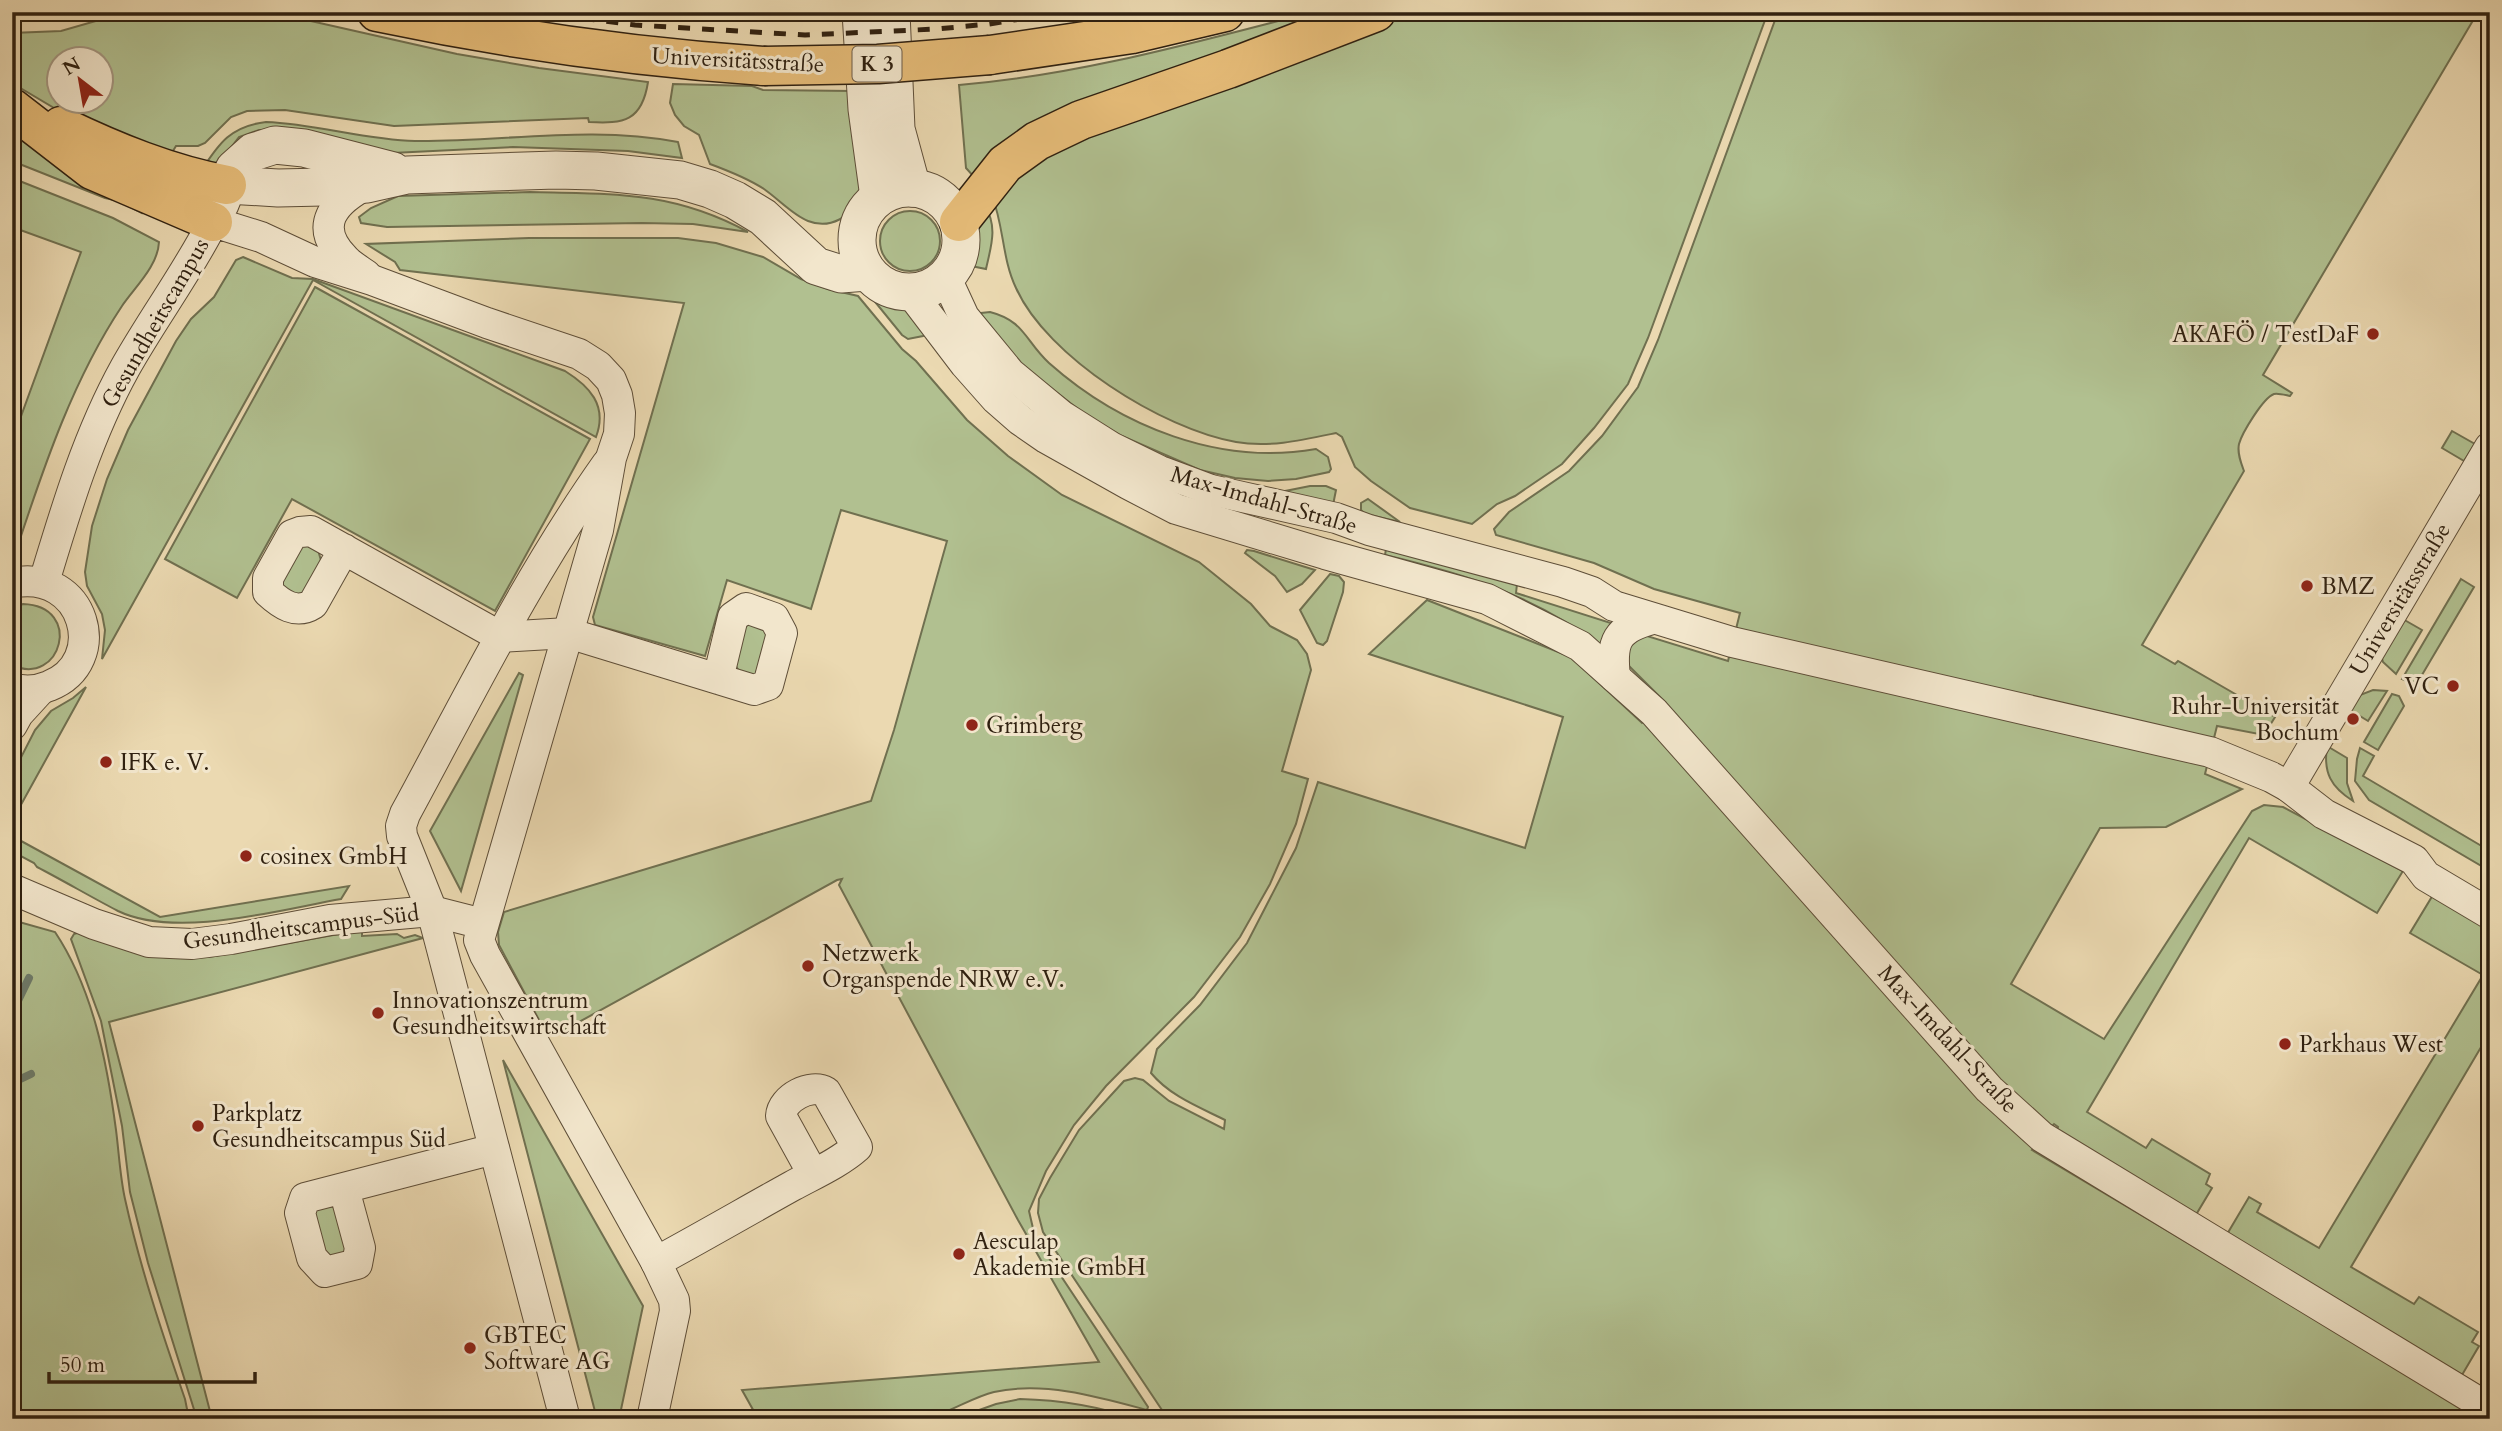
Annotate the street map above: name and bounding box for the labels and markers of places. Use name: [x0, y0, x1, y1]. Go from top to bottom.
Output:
place label: AKAFÖ / TestDaF: [2172, 319, 2359, 350]
marker: AKAFÖ / TestDaF: [2365, 326, 2381, 342]
place label: BMZ: [2321, 571, 2375, 602]
marker: BMZ: [2299, 578, 2315, 594]
place label: VC: [2405, 671, 2439, 702]
marker: VC: [2445, 678, 2461, 694]
place label: Ruhr-Universität Bochum: [2172, 691, 2340, 748]
place label: Grimberg: [986, 710, 1083, 741]
marker: Ruhr-Universität Bochum: [2345, 711, 2361, 727]
marker: Grimberg: [964, 717, 980, 733]
place label: IFK e. V.: [120, 747, 209, 778]
marker: IFK e. V.: [98, 754, 114, 770]
place label: cosinex GmbH: [260, 841, 407, 872]
marker: cosinex GmbH: [238, 848, 254, 864]
place label: Netzwerk Organspende NRW e.V.: [822, 938, 1065, 995]
marker: Netzwerk Organspende NRW e.V.: [800, 958, 816, 974]
place label: Innovationszentrum Gesundheitswirtschaft: [392, 985, 606, 1042]
marker: Innovationszentrum Gesundheitswirtschaft: [370, 1005, 386, 1021]
place label: Parkhaus West: [2299, 1029, 2443, 1060]
marker: Parkhaus West: [2277, 1036, 2293, 1052]
place label: Parkplatz Gesundheitscampus Süd: [212, 1098, 447, 1155]
marker: Parkplatz Gesundheitscampus Süd: [190, 1118, 206, 1134]
place label: Aesculap Akademie GmbH: [973, 1226, 1146, 1283]
marker: Aesculap Akademie GmbH: [951, 1246, 967, 1262]
place label: GBTEC Software AG: [484, 1320, 610, 1377]
marker: GBTEC Software AG: [462, 1340, 478, 1356]

